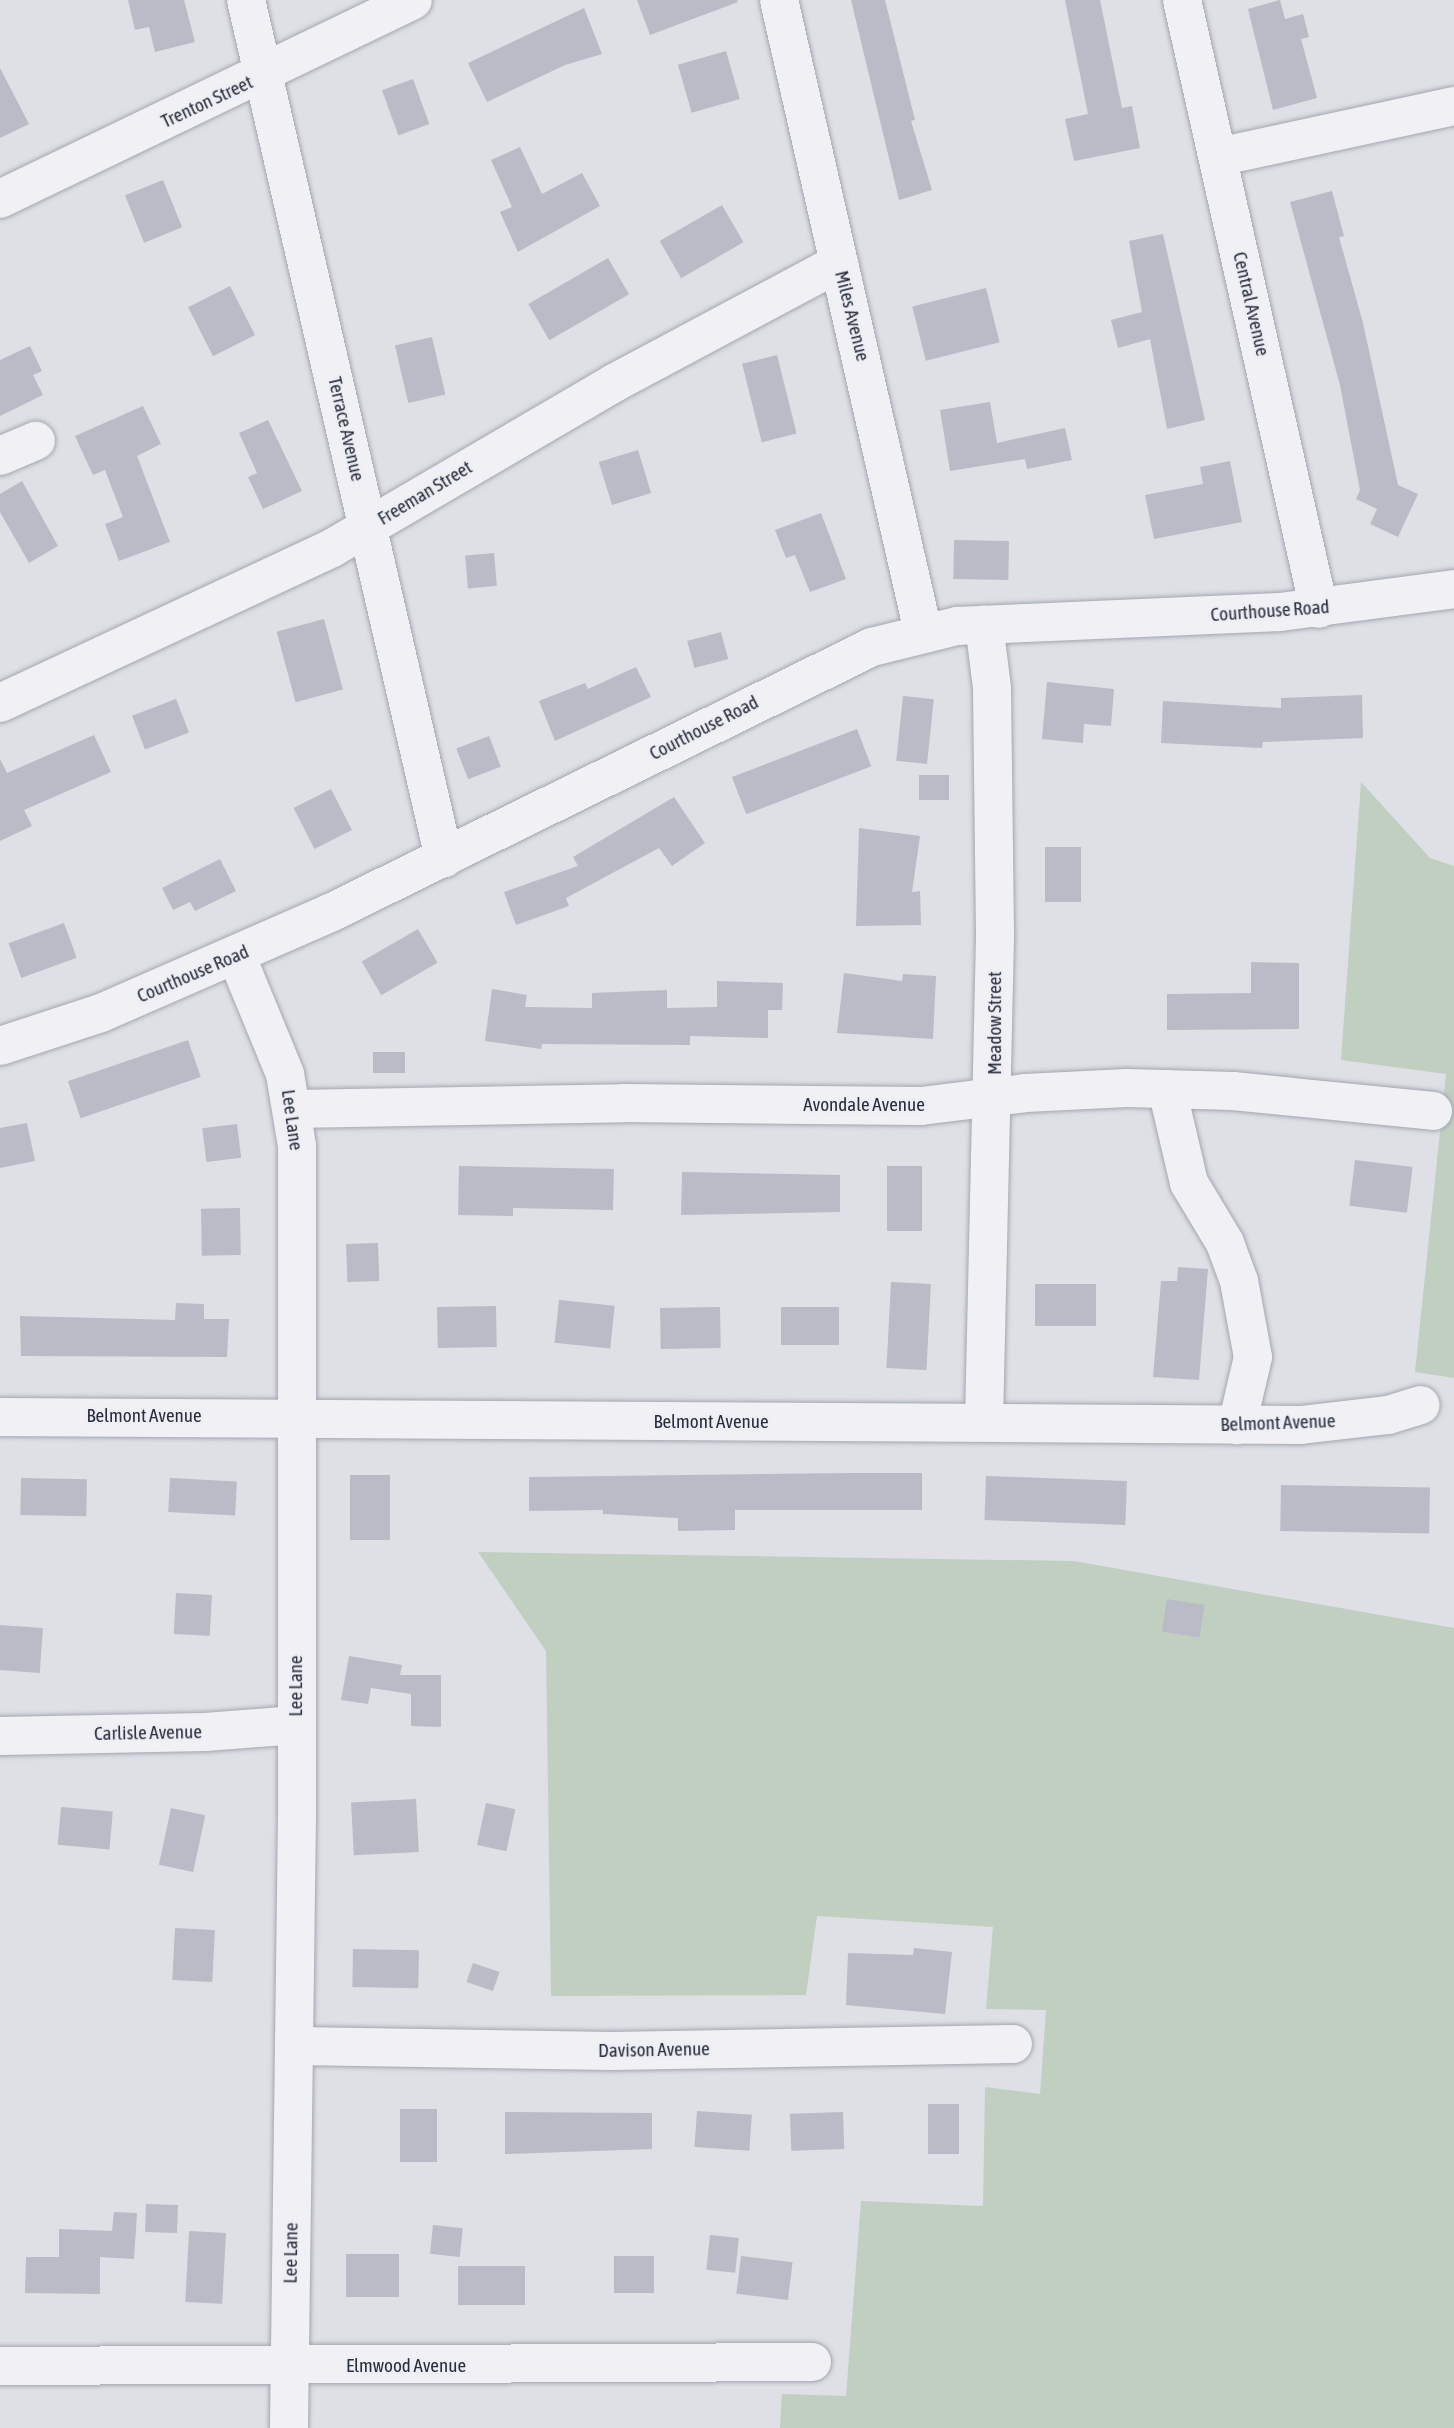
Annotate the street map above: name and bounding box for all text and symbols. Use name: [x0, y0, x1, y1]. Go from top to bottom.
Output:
street label: Trenton Street: [158, 71, 256, 133]
street label: Central Avenue: [1228, 250, 1274, 358]
street label: Miles Avenue: [830, 268, 874, 364]
street label: Terrace Avenue: [323, 375, 369, 483]
street label: Freeman Street: [374, 456, 476, 530]
street label: Courthouse Road: [1210, 595, 1330, 627]
street label: Courthouse Road: [646, 691, 762, 765]
street label: Courthouse Road: [134, 940, 252, 1008]
street label: Meadow Street: [984, 971, 1006, 1075]
street label: Lee Lane: [276, 1088, 308, 1152]
street label: Avondale Avenue: [803, 1094, 925, 1116]
street label: Belmont Avenue: [86, 1405, 202, 1427]
street label: Belmont Avenue: [1220, 1410, 1336, 1436]
street label: Belmont Avenue: [653, 1411, 769, 1433]
street label: Lee Lane: [285, 1655, 307, 1717]
street label: Carlisle Avenue: [94, 1721, 202, 1745]
street label: Davison Avenue: [598, 2038, 710, 2062]
street label: Lee Lane: [279, 2222, 303, 2284]
street label: Elmwood Avenue: [346, 2355, 466, 2377]

